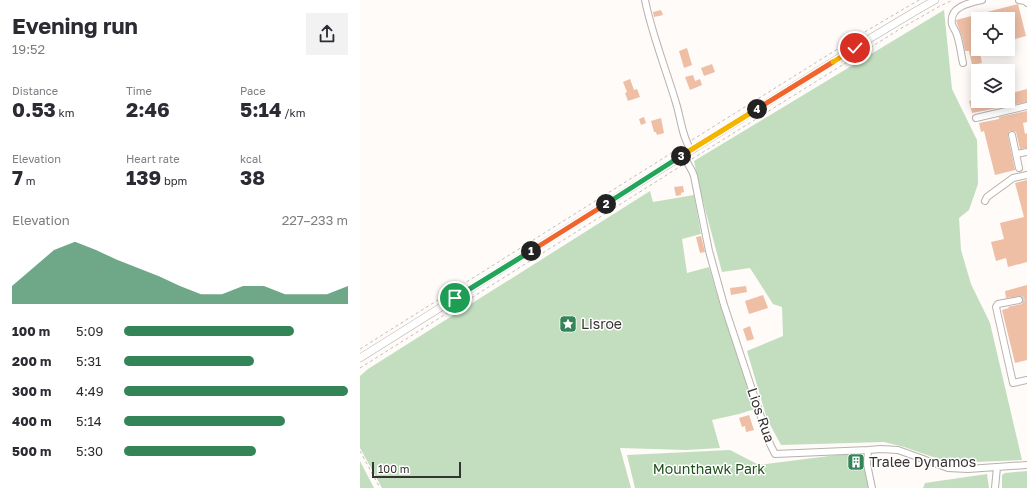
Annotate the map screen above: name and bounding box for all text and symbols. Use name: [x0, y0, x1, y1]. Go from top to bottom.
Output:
text: Evening run: [12, 12, 138, 39]
map controls: [971, 12, 1015, 108]
button: locate: [971, 12, 1015, 56]
button: share: [306, 13, 348, 55]
pin: [838, 31, 872, 65]
icon: check: [844, 37, 866, 59]
text: 19:52: [12, 41, 45, 57]
button: layers: [971, 64, 1015, 108]
text: Distance: [12, 84, 58, 97]
text: Time: [126, 84, 152, 97]
text: Pace: [240, 84, 266, 97]
text: 0.53: [12, 97, 56, 121]
text: 2:46: [126, 97, 170, 121]
text: 5:14: [240, 97, 281, 121]
pin: 4: [747, 99, 767, 119]
text: 4: [754, 102, 760, 115]
text: km: [56, 106, 75, 119]
text: /km: [281, 106, 305, 119]
pin: 3: [671, 146, 691, 166]
text: 3: [678, 149, 684, 162]
text: Elevation: [12, 152, 61, 165]
text: Heart rate: [126, 152, 180, 165]
text: kcal: [240, 152, 262, 165]
text: 7: [12, 165, 23, 189]
text: 139: [126, 165, 161, 189]
text: 38: [240, 165, 265, 189]
text: m: [23, 174, 35, 187]
text: bpm: [161, 174, 187, 187]
pin: 2: [596, 194, 616, 214]
text: 2: [603, 197, 609, 210]
text: Elevation: [12, 212, 70, 228]
text: 227–233 m: [282, 212, 348, 228]
pin: 1: [521, 241, 541, 261]
text: 1: [528, 244, 534, 257]
pin: [438, 281, 472, 315]
icon: arrive: [444, 287, 466, 309]
place icon: Lisroe: [558, 314, 578, 334]
place label: Lisroe: [581, 315, 622, 332]
text: 100 m: [12, 323, 50, 339]
text: 5:09: [76, 323, 103, 339]
text: 200 m: [12, 353, 51, 369]
text: 5:31: [76, 353, 101, 369]
text: 300 m: [12, 383, 51, 399]
text: 4:49: [76, 383, 104, 399]
street label: Lios Rua: [744, 385, 779, 444]
text: 400 m: [12, 413, 52, 429]
text: 5:14: [76, 413, 102, 429]
text: 500 m: [12, 443, 51, 459]
text: 5:30: [76, 443, 103, 459]
building icon: Tralee Dynamos: [846, 452, 866, 472]
place label: Tralee Dynamos: [869, 453, 976, 470]
scale bar: [372, 460, 461, 479]
park label: Mounthawk Park: [653, 460, 765, 477]
text: 100 m: [378, 462, 409, 475]

